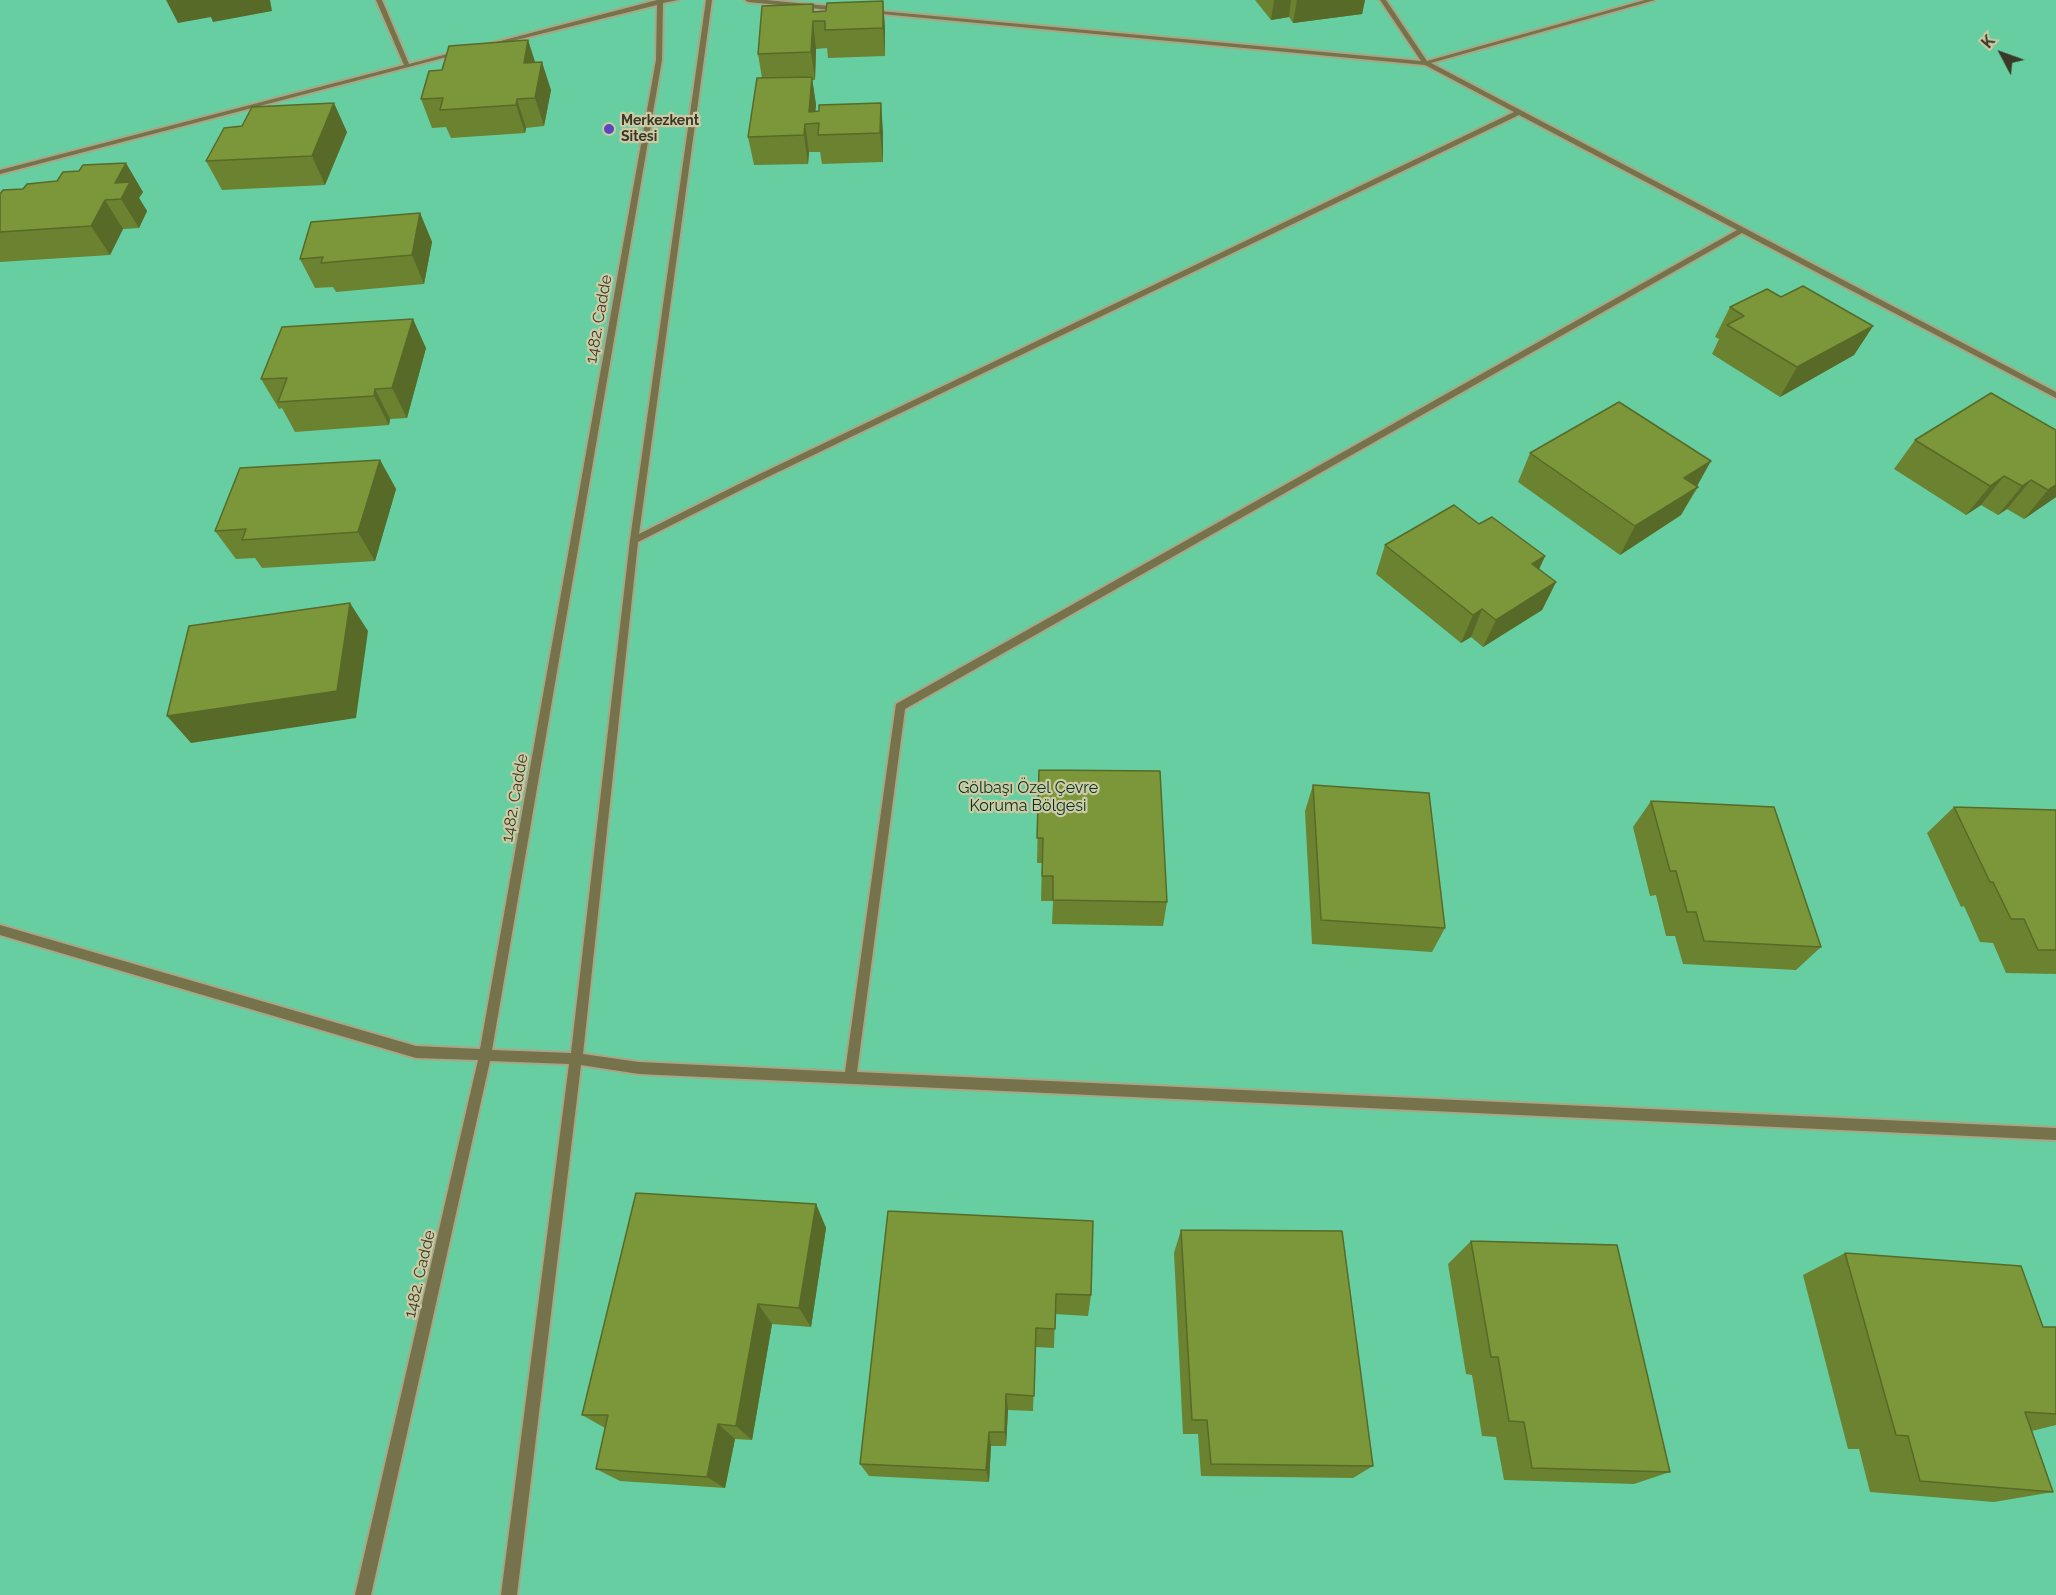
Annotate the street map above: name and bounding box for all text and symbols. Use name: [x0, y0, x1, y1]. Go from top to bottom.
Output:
north arrow: [1972, 24, 2032, 84]
text: K: [1977, 32, 1999, 52]
place label: Merkezkent Sitesi: [621, 113, 699, 146]
marker: Merkezkent Sitesi: [602, 122, 616, 136]
street label: 1482. Cadde: [582, 273, 616, 365]
street label: 1482. Cadde: [498, 752, 532, 844]
park label: Gölbaşı Özel Çevre Koruma Bölgesi: [958, 778, 1098, 816]
street label: 1482. Cadde: [401, 1228, 439, 1320]

